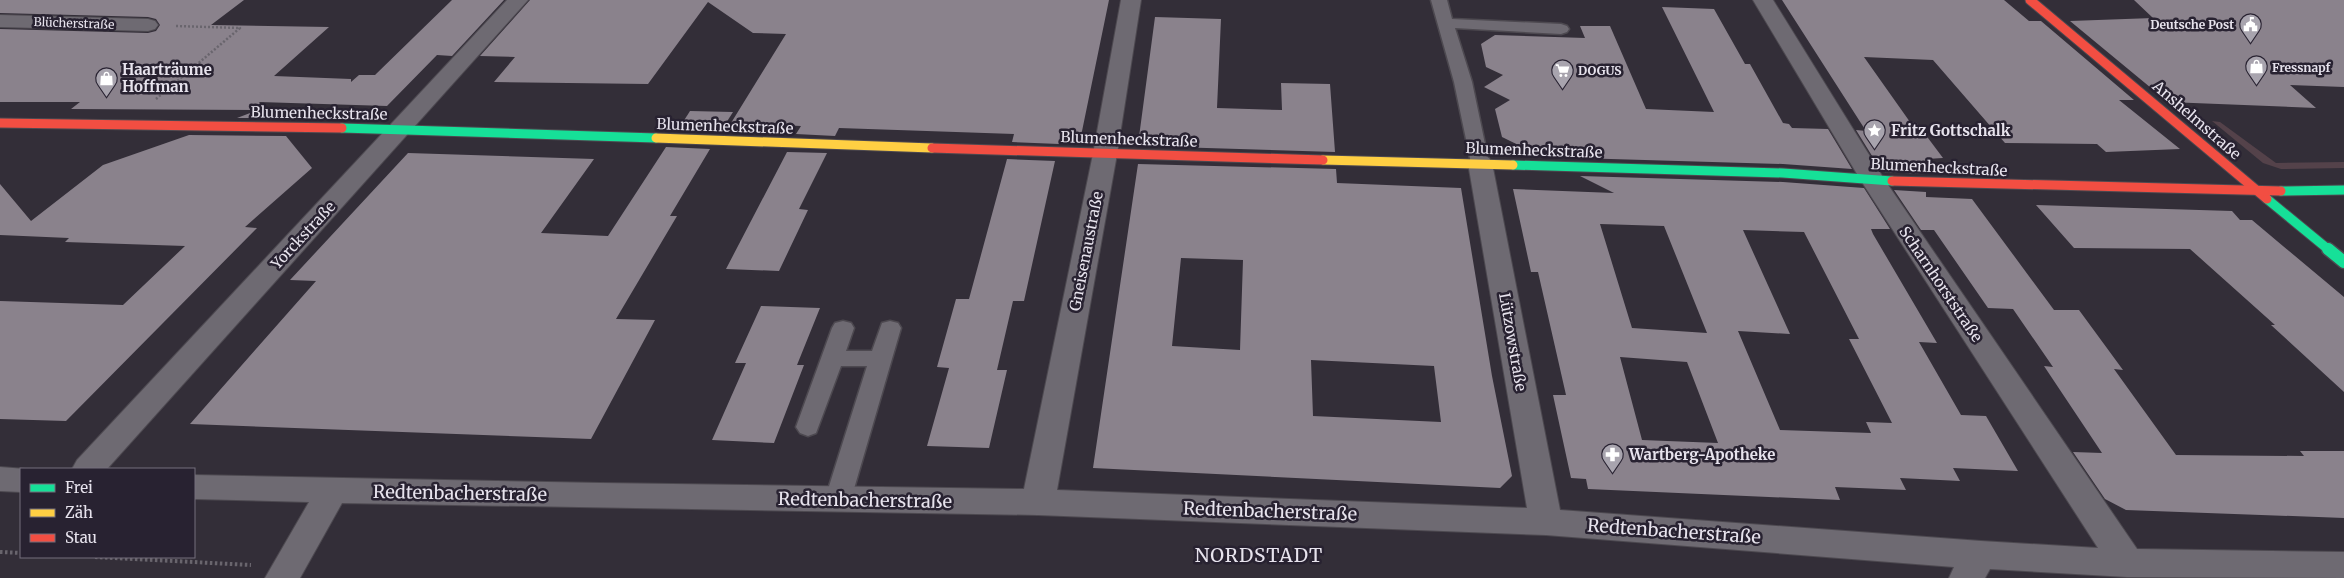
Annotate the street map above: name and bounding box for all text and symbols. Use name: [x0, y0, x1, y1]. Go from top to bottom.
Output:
public building icon: Deutsche Post: [2238, 12, 2262, 43]
street label: Blücherstraße: [33, 14, 115, 32]
place label: Deutsche Post: [2150, 17, 2234, 32]
shop icon: Fressnapf: [2244, 55, 2268, 86]
supermarket icon: DOGUS: [1550, 58, 1574, 89]
place label: Haarträume Hoffman: [122, 60, 212, 96]
place label: Fressnapf: [2272, 60, 2332, 75]
place label: DOGUS: [1578, 63, 1622, 78]
shop icon: Haarträume Hoffman: [94, 66, 118, 97]
street label: Anshelmstraße: [2148, 76, 2245, 164]
street label: Blumenheckstraße: [250, 102, 388, 124]
street label: Blumenheckstraße: [656, 114, 794, 138]
place icon: Fritz Gottschalk: [1863, 118, 1887, 149]
place label: Fritz Gottschalk: [1891, 121, 2011, 140]
street label: Blumenheckstraße: [1060, 127, 1198, 151]
street label: Blumenheckstraße: [1465, 138, 1603, 162]
street label: Blumenheckstraße: [1870, 154, 2008, 180]
street label: Gneisenaustraße: [1065, 189, 1107, 312]
street label: Yorckstraße: [266, 197, 339, 274]
street label: Scharnhorststraße: [1895, 223, 1987, 346]
street label: Lützowstraße: [1495, 291, 1531, 393]
pharmacy icon: Wartberg-Apotheke: [1601, 442, 1625, 473]
place label: Wartberg-Apotheke: [1628, 445, 1775, 464]
legend: [20, 468, 195, 558]
text: Frei: [65, 478, 93, 497]
street label: Redtenbacherstraße: [373, 480, 547, 506]
street label: Redtenbacherstraße: [778, 487, 952, 513]
street label: Redtenbacherstraße: [1183, 496, 1357, 526]
text: Zäh: [65, 503, 93, 522]
street label: Redtenbacherstraße: [1586, 513, 1762, 549]
text: Stau: [65, 528, 97, 547]
district label: NORDSTADT: [1195, 543, 1323, 567]

